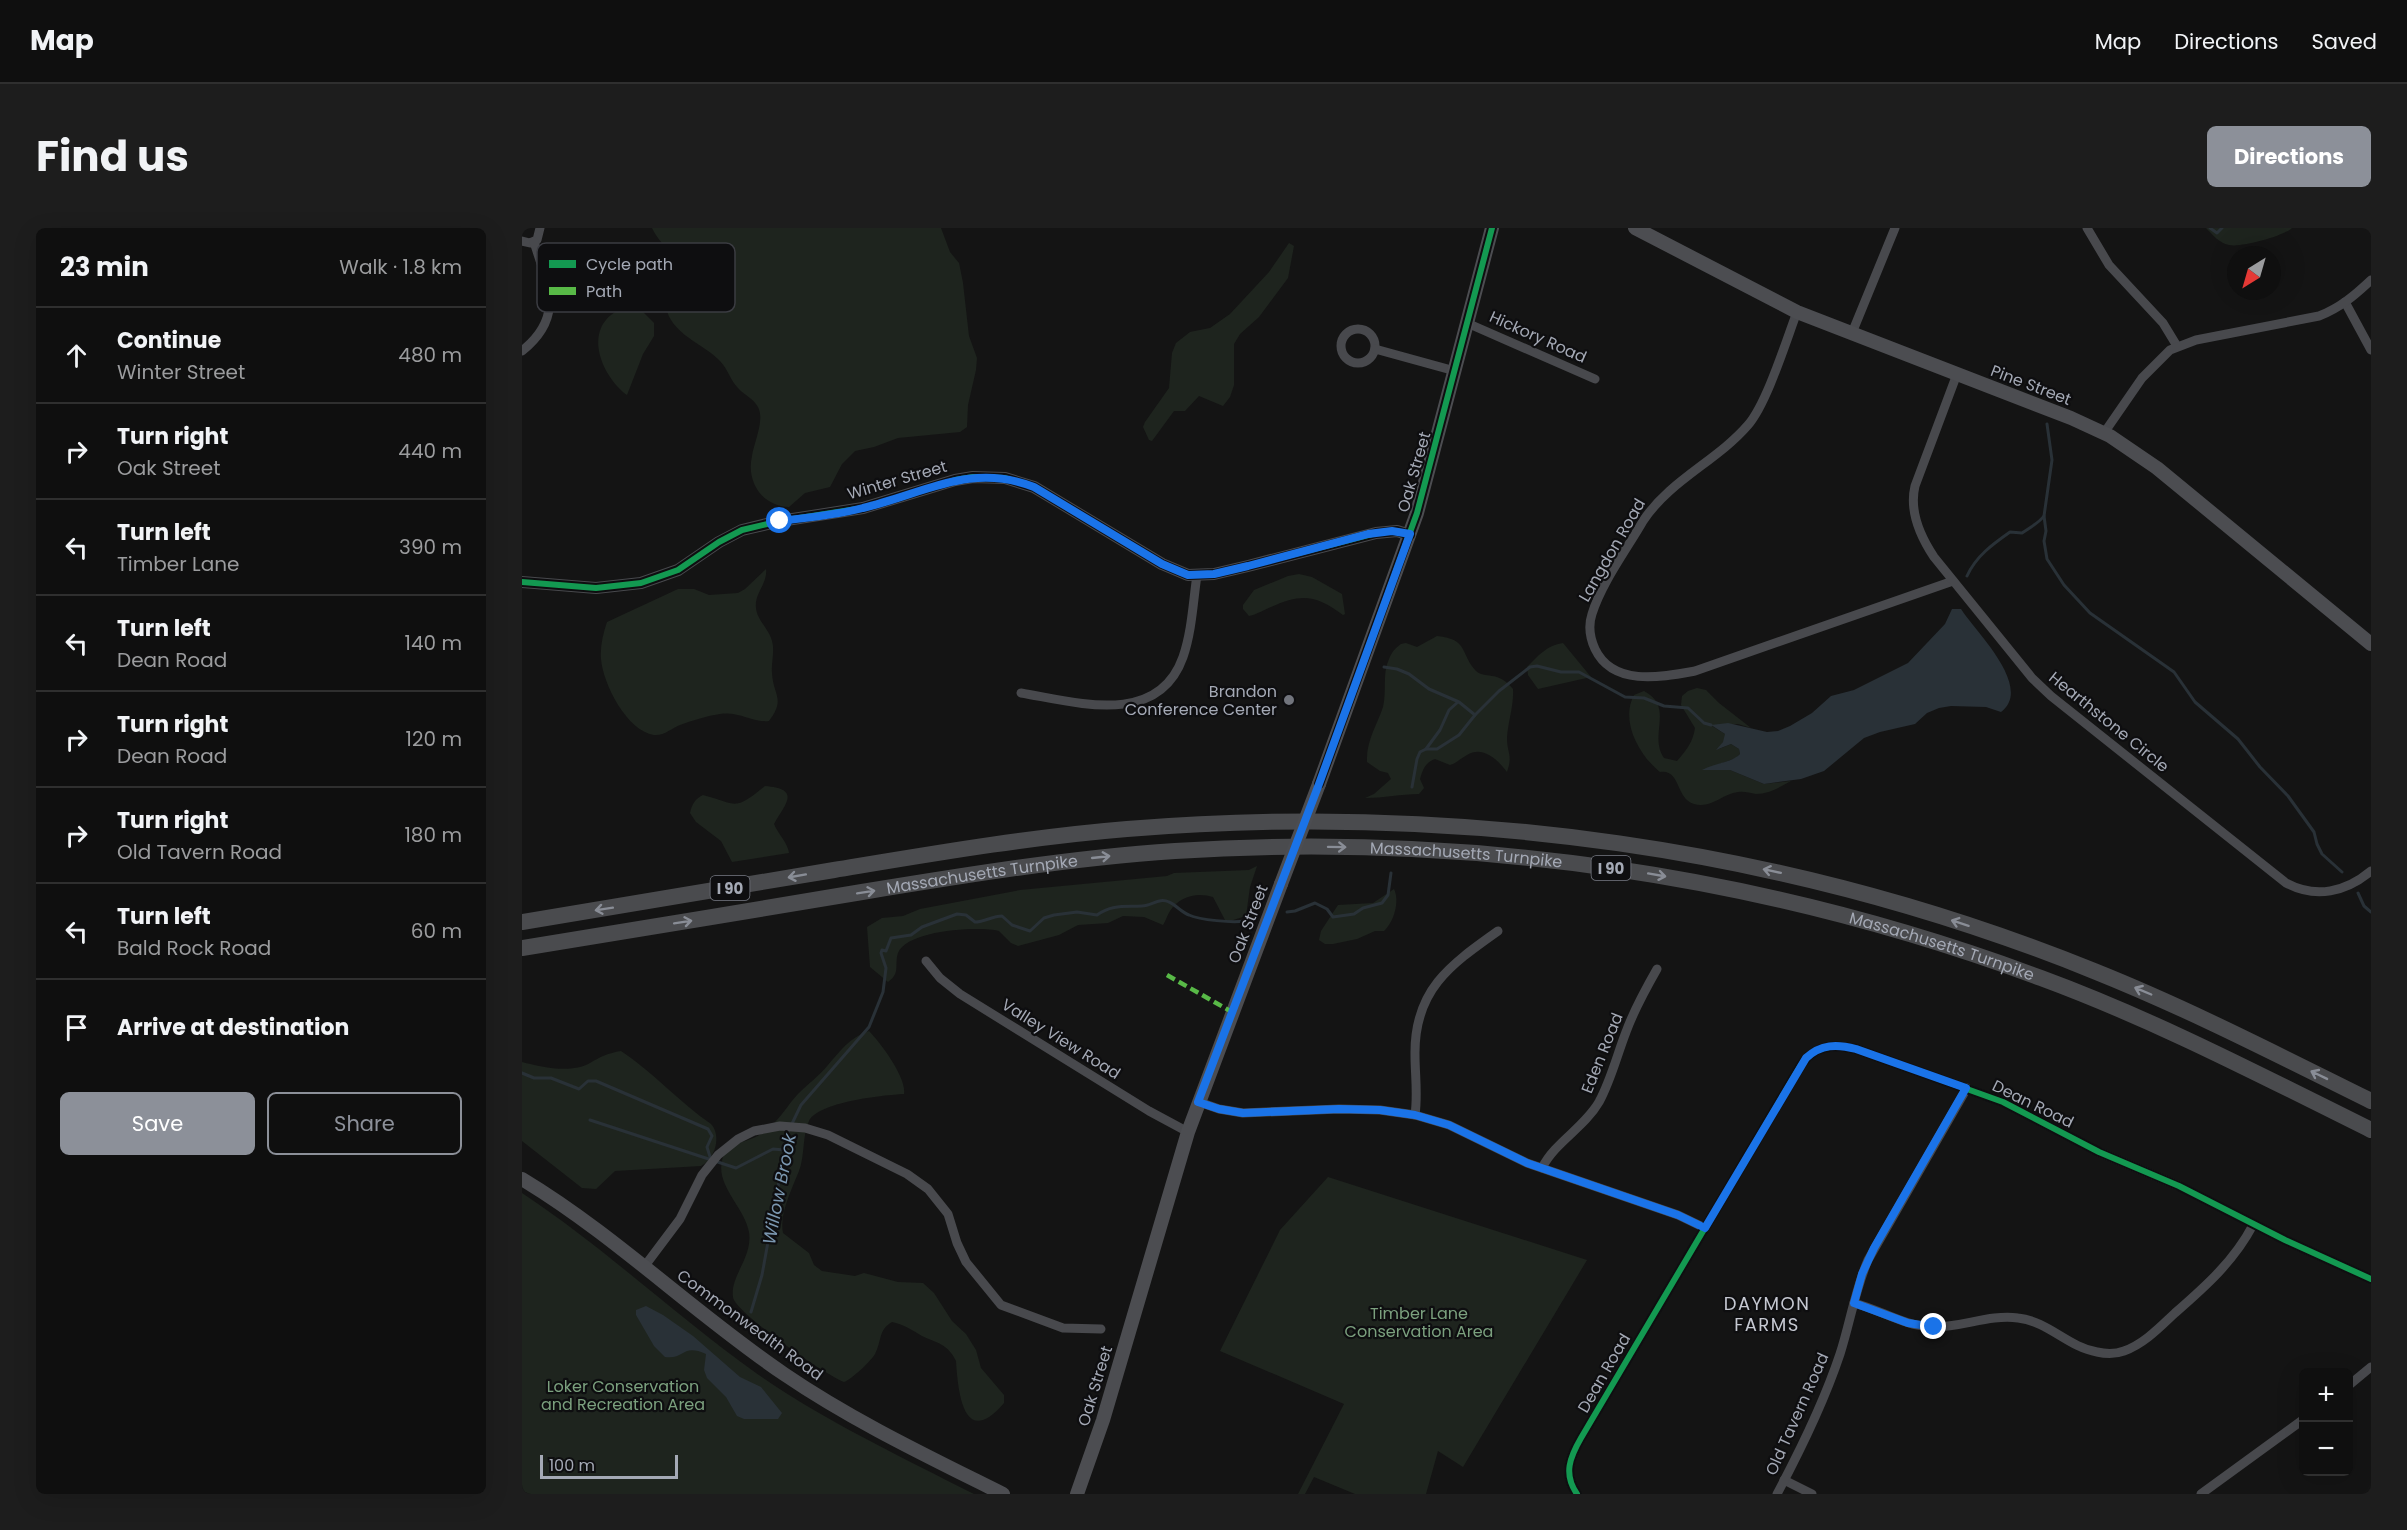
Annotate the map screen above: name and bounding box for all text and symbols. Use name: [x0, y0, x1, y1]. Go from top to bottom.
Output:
text: Map: [30, 21, 94, 60]
text: Map: [2095, 27, 2141, 56]
text: Directions: [2174, 27, 2278, 56]
text: Saved: [2311, 27, 2377, 56]
button: Directions: [2207, 126, 2371, 187]
text: Find us: [36, 127, 189, 186]
legend: [537, 243, 735, 312]
north arrow: [2227, 246, 2281, 300]
text: 23 min: [60, 249, 149, 285]
text: Walk · 1.8 km: [339, 253, 462, 281]
text: Cycle path: [586, 253, 673, 276]
text: Path: [586, 280, 622, 303]
street label: Hickory Road: [1486, 305, 1590, 369]
text: Continue: [117, 325, 221, 356]
icon: ahead: [60, 339, 93, 372]
text: 480 m: [398, 341, 462, 369]
text: Winter Street: [117, 358, 245, 386]
street label: Pine Street: [1987, 359, 2075, 411]
text: Turn right: [117, 421, 228, 452]
street label: Oak Street: [1392, 429, 1437, 515]
icon: right: [60, 435, 93, 468]
text: 440 m: [398, 437, 462, 465]
text: Oak Street: [117, 454, 220, 482]
street label: Winter Street: [845, 455, 950, 505]
street label: Langdon Road: [1573, 494, 1651, 606]
route start: [766, 507, 792, 533]
text: Turn left: [117, 517, 211, 548]
icon: left: [60, 531, 93, 564]
text: 390 m: [399, 533, 462, 561]
text: Timber Lane: [117, 550, 239, 578]
text: Turn left: [117, 613, 211, 644]
icon: left: [60, 627, 93, 660]
text: 140 m: [405, 629, 462, 657]
text: Dean Road: [117, 646, 227, 674]
street label: Hearthstone Circle: [2044, 666, 2174, 778]
place label: Brandon Conference Center: [1125, 680, 1277, 721]
marker: Brandon Conference Center: [1282, 693, 1296, 707]
text: Turn right: [117, 709, 228, 740]
icon: right: [60, 723, 93, 756]
text: 120 m: [406, 725, 462, 753]
text: Dean Road: [117, 742, 227, 770]
text: Turn right: [117, 805, 228, 836]
icon: right: [60, 819, 93, 852]
text: 180 m: [404, 821, 462, 849]
street label: Massachusetts Turnpike: [1370, 836, 1564, 873]
text: Old Tavern Road: [117, 838, 282, 866]
one-way arrow: [1327, 841, 1347, 852]
street label: Massachusetts Turnpike: [885, 849, 1079, 899]
one-way arrow: [1090, 851, 1110, 862]
road number: I 90: [1592, 856, 1630, 880]
one-way arrow: [1763, 865, 1782, 877]
one-way arrow: [1646, 870, 1666, 881]
one-way arrow: [787, 871, 807, 882]
road number: I 90: [710, 876, 750, 900]
street label: Oak Street: [1222, 881, 1274, 967]
one-way arrow: [856, 886, 876, 897]
text: Turn left: [117, 901, 211, 932]
one-way arrow: [595, 903, 615, 914]
street label: Massachusetts Turnpike: [1847, 906, 2038, 986]
icon: left: [60, 915, 93, 948]
one-way arrow: [673, 916, 693, 927]
text: 60 m: [411, 917, 462, 945]
one-way arrow: [1951, 917, 1970, 928]
text: Bald Rock Road: [117, 934, 271, 962]
one-way arrow: [2134, 985, 2152, 996]
street label: Valley View Road: [997, 993, 1125, 1085]
street label: Eden Road: [1575, 1009, 1629, 1097]
icon: arrive: [60, 1011, 93, 1044]
text: Arrive at destination: [117, 1012, 349, 1043]
one-way arrow: [2310, 1069, 2328, 1080]
street label: Dean Road: [1988, 1074, 2078, 1134]
button: Save: [60, 1092, 255, 1155]
button: Share: [267, 1092, 462, 1155]
water label: Willow Brook: [756, 1131, 802, 1247]
street label: Commonwealth Road: [672, 1264, 828, 1386]
district label: DAYMON FARMS: [1724, 1291, 1810, 1337]
park label: Timber Lane Conservation Area: [1345, 1302, 1493, 1343]
route end: [1920, 1313, 1946, 1339]
street label: Dean Road: [1572, 1329, 1636, 1417]
street label: Oak Street: [1072, 1343, 1118, 1429]
street label: Old Tavern Road: [1760, 1349, 1834, 1479]
map controls: [2299, 1368, 2353, 1476]
button: +: [2299, 1368, 2353, 1422]
park label: Loker Conservation and Recreation Area: [541, 1375, 705, 1416]
button: −: [2299, 1422, 2353, 1476]
scale bar: [540, 1452, 678, 1480]
text: 100 m: [549, 1454, 595, 1477]

